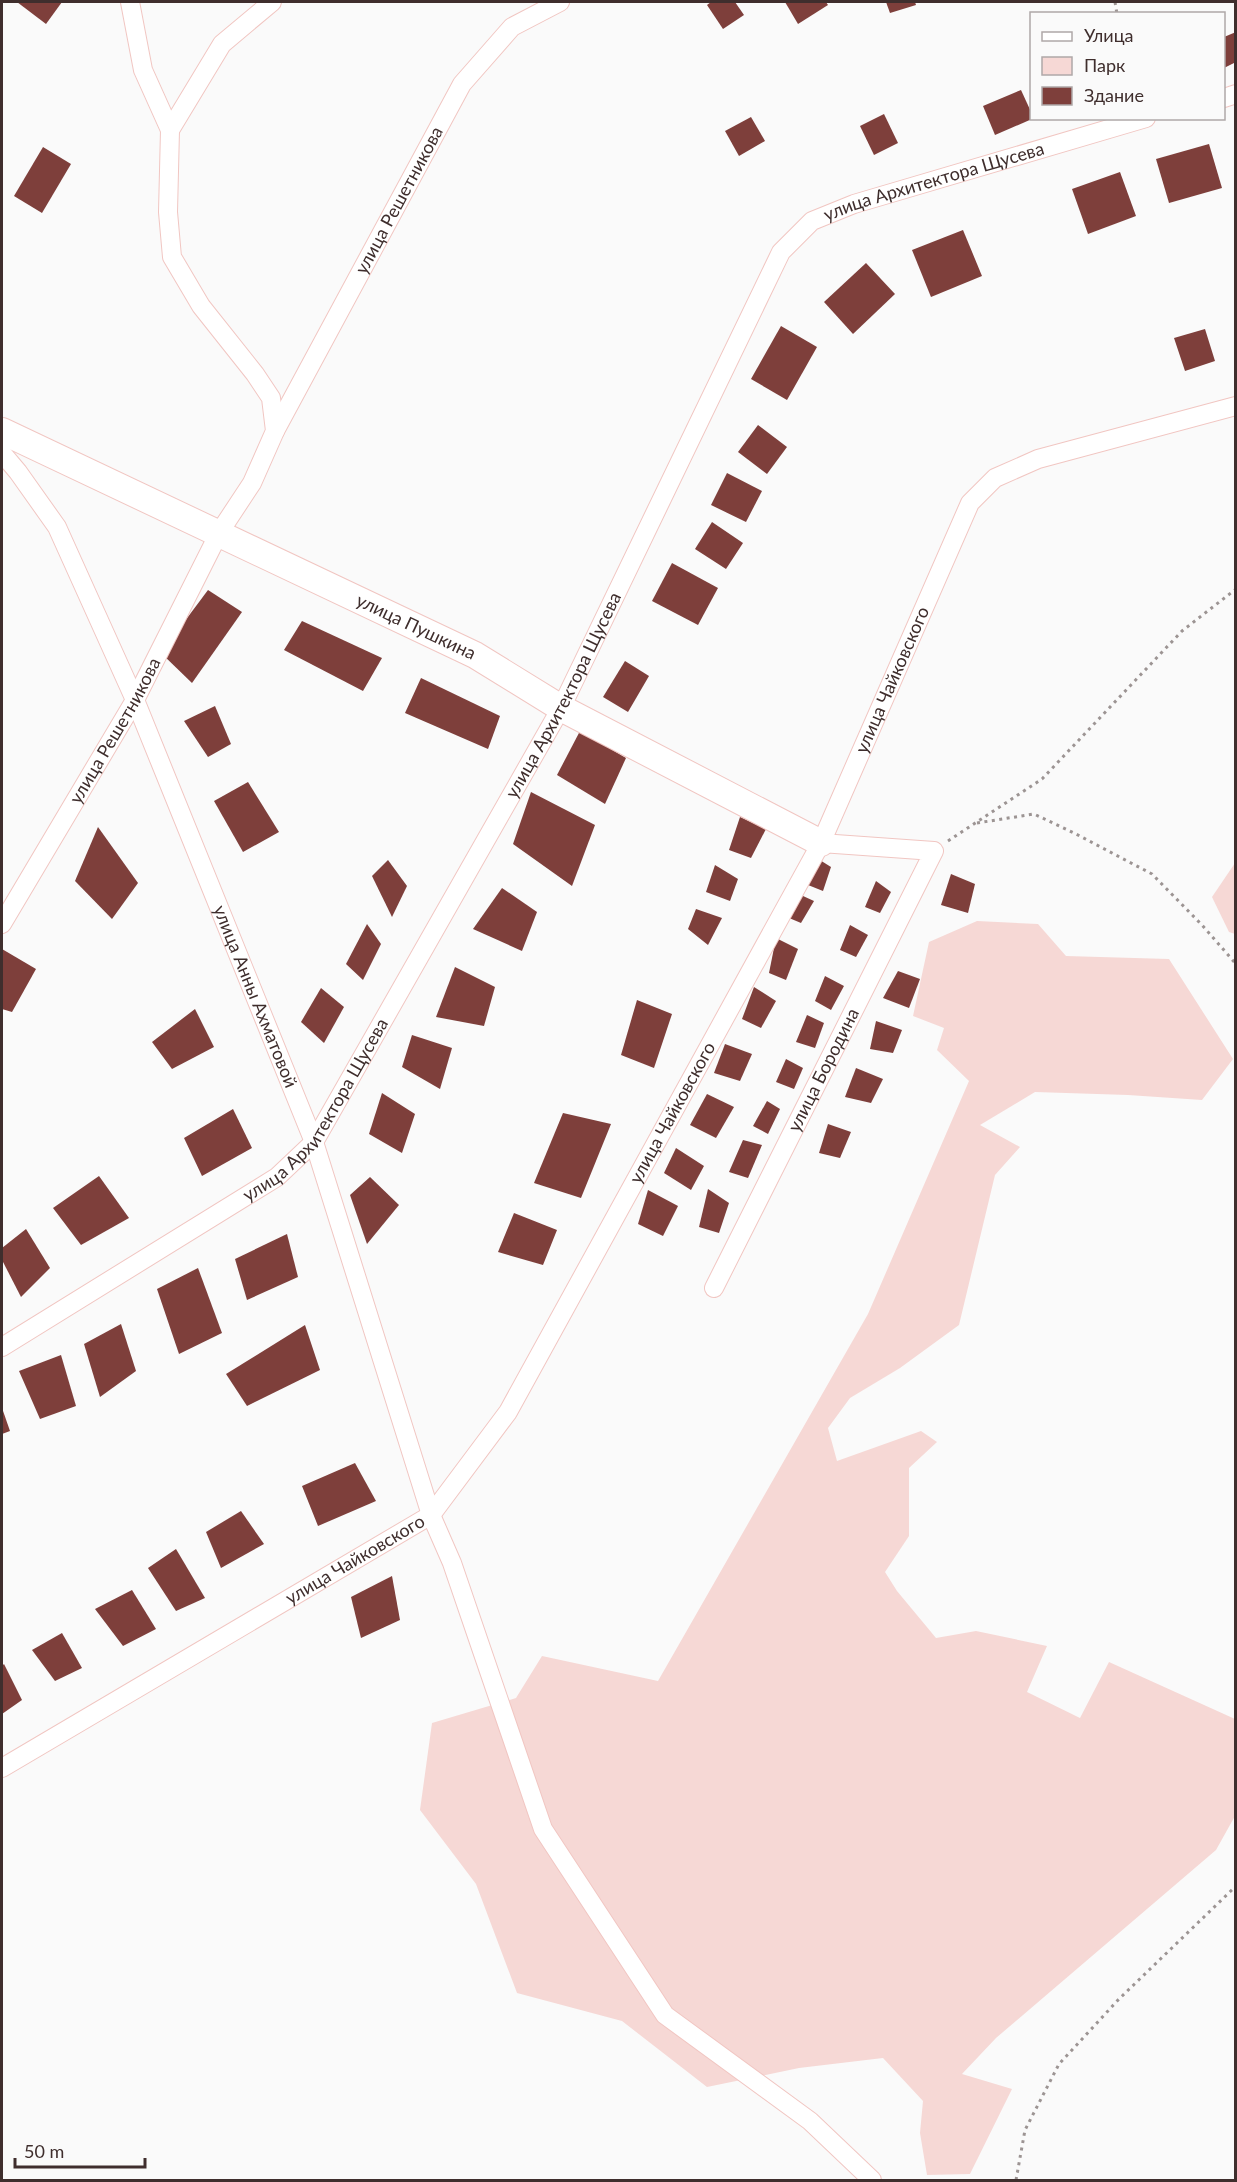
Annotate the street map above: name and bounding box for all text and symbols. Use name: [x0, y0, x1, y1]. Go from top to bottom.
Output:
legend: [1030, 12, 1225, 120]
text: Улица: [1084, 24, 1134, 46]
text: Парк: [1084, 54, 1126, 76]
text: Здание: [1084, 84, 1144, 106]
street label: улица Решетникова: [350, 122, 447, 278]
street label: улица Архитектора Щусева: [820, 137, 1046, 225]
street label: улица Пушкина: [353, 588, 480, 664]
street label: улица Архитектора Щусева: [500, 588, 625, 802]
street label: улица Чайковского: [850, 603, 933, 756]
street label: улица Решетникова: [64, 654, 164, 807]
street label: улица Анны Ахматовой: [209, 902, 303, 1091]
street label: улица Бородина: [782, 1004, 863, 1135]
street label: улица Архитектора Щусева: [238, 1014, 392, 1205]
street label: улица Чайковского: [624, 1038, 719, 1187]
street label: улица Чайковского: [281, 1509, 428, 1608]
scale bar: [15, 2131, 146, 2169]
text: 50 m: [24, 2140, 64, 2162]

